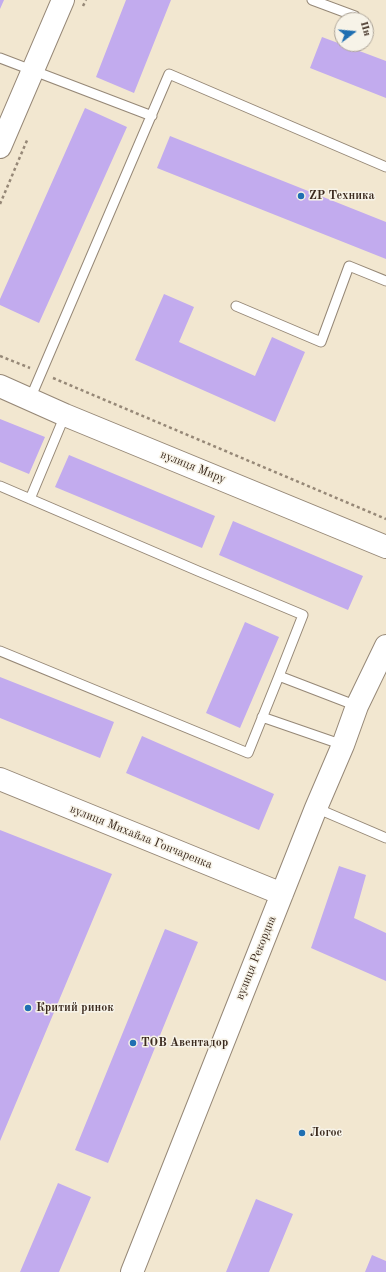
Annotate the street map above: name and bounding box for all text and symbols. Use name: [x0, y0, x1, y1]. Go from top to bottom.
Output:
north arrow: [334, 12, 374, 52]
text: Пн: [358, 20, 372, 38]
place label: ZP Техника: [309, 189, 374, 203]
marker: ZP Техника: [296, 191, 306, 201]
street label: вулиця Миру: [158, 447, 228, 487]
street label: вулиця Михайла Гончаренка: [68, 802, 214, 872]
street label: вулиця Рекордна: [233, 914, 279, 1002]
place label: Критий ринок: [36, 1001, 114, 1015]
marker: Критий ринок: [23, 1003, 33, 1013]
place label: ТОВ Авентадор: [141, 1036, 228, 1050]
marker: ТОВ Авентадор: [128, 1038, 138, 1048]
place label: Логос: [310, 1126, 342, 1140]
marker: Логос: [297, 1128, 307, 1138]

